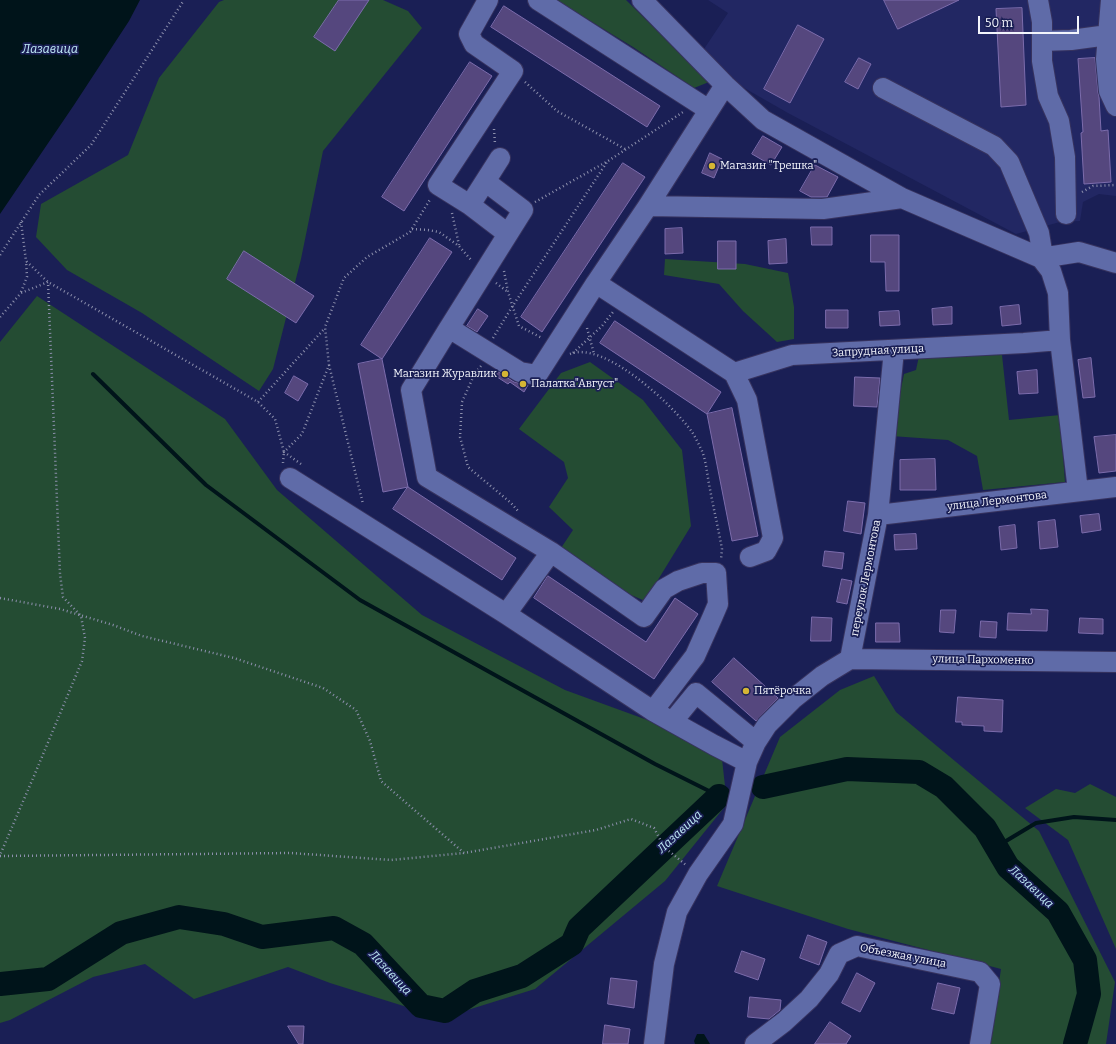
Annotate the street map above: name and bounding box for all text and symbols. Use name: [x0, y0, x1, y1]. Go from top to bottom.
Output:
scale bar: [980, 8, 1081, 34]
text: 50 m: [985, 16, 1013, 30]
water label: Лазавица: [22, 43, 78, 57]
place label: Магазин "Трешка": [720, 159, 817, 173]
marker: Магазин "Трешка": [707, 161, 717, 171]
street label: Запрудная улица: [832, 342, 924, 360]
place label: Магазин Журавлик: [393, 367, 497, 381]
marker: Магазин Журавлик: [500, 369, 510, 379]
place label: Палатка"Август": [531, 377, 618, 391]
marker: Палатка"Август": [518, 379, 528, 389]
street label: улица Лермонтова: [946, 488, 1048, 514]
street label: переулок Лермонтова: [848, 519, 884, 637]
street label: улица Пархоменко: [932, 653, 1034, 667]
place label: Пятёрочка: [754, 684, 811, 698]
marker: Пятёрочка: [741, 686, 751, 696]
water label: Лазавица: [655, 808, 705, 856]
water label: Лазавица: [1006, 863, 1056, 911]
street label: Объезжая улица: [859, 941, 947, 971]
water label: Лазавица: [366, 948, 414, 998]

